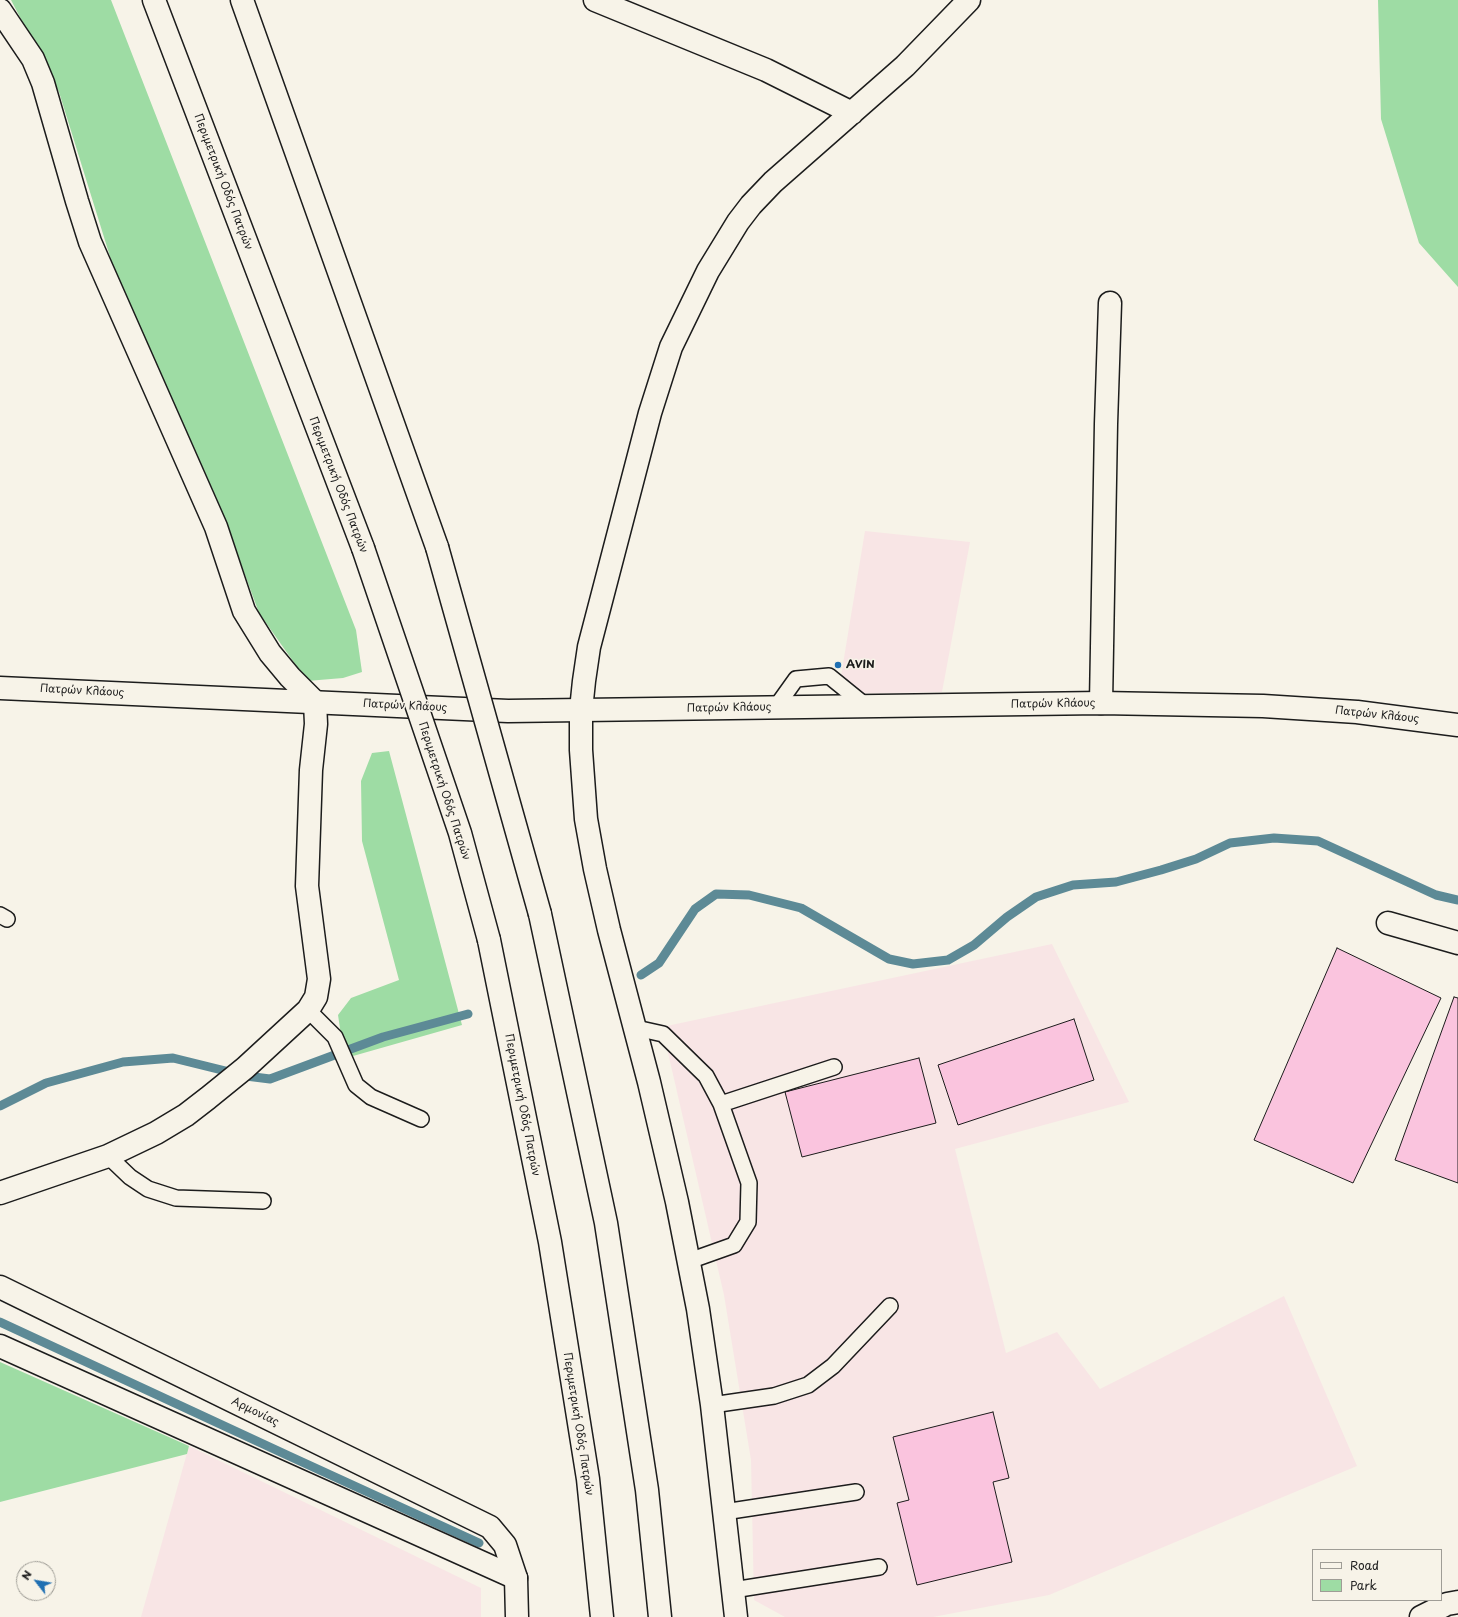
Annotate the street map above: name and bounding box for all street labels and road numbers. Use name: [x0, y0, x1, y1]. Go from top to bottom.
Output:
street label: Περιμετρική Οδός Πατρών: [191, 112, 255, 252]
street label: Περιμετρική Οδός Πατρών: [306, 415, 370, 555]
street label: Πατρών Κλάους: [39, 682, 125, 700]
street label: Πατρών Κλάους: [362, 697, 448, 715]
street label: Πατρών Κλάους: [1011, 697, 1095, 711]
street label: Πατρών Κλάους: [687, 701, 771, 715]
street label: Πατρών Κλάους: [1334, 704, 1420, 726]
street label: Περιμετρική Οδός Πατρών: [415, 720, 473, 862]
street label: Περιμετρική Οδός Πατρών: [502, 1032, 542, 1178]
street label: Περιμετρική Οδός Πατρών: [560, 1351, 596, 1497]
street label: Αρμονίας: [229, 1395, 281, 1429]

